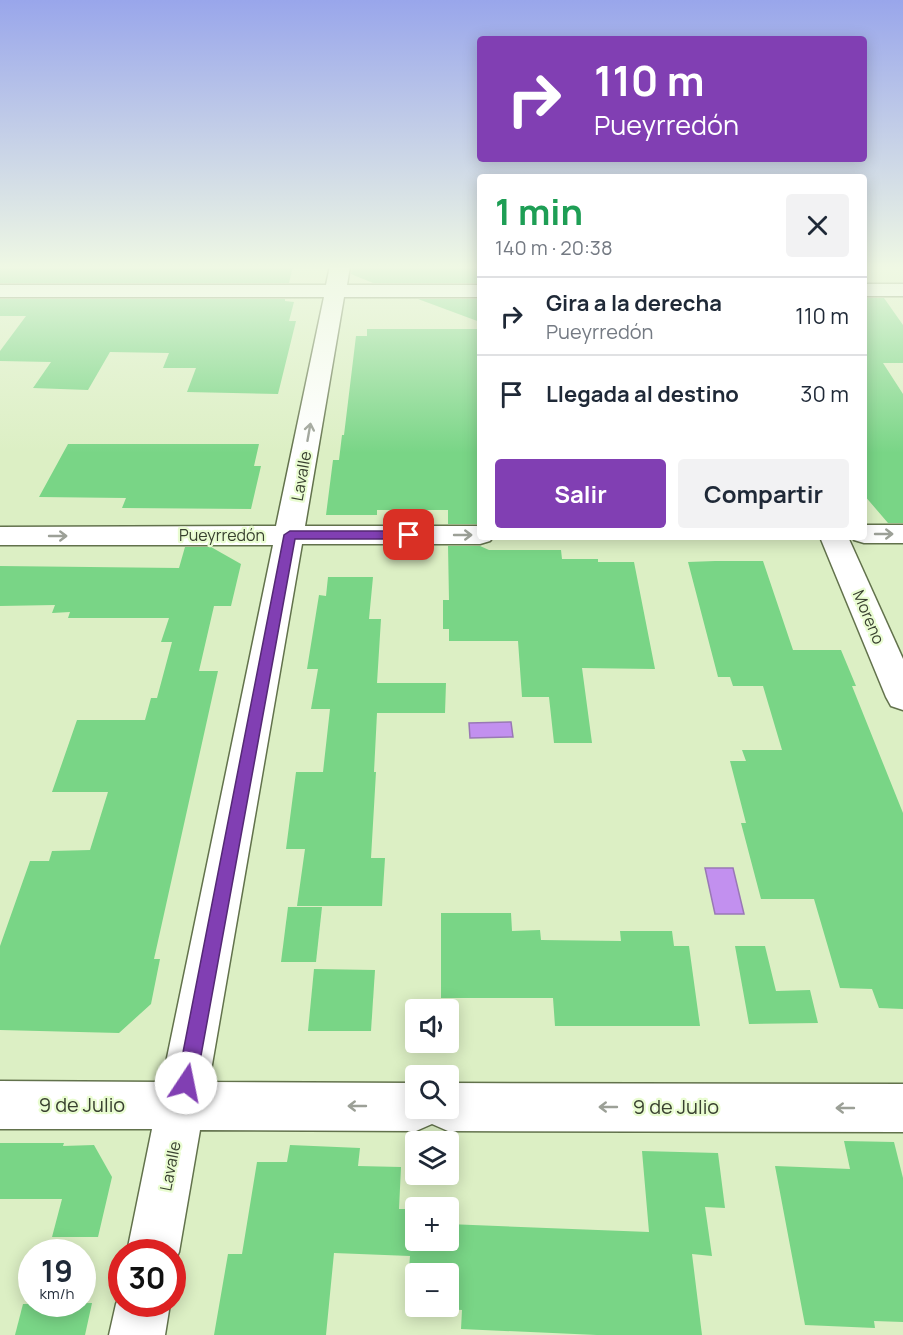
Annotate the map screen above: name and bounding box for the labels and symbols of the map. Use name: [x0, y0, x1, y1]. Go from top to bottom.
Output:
one-way arrow: [304, 422, 315, 442]
street label: Lavalle: [286, 449, 316, 503]
pin: [383, 509, 434, 560]
street label: Pueyrredón: [179, 524, 265, 546]
one-way arrow: [873, 528, 893, 540]
one-way arrow: [453, 529, 473, 541]
one-way arrow: [48, 530, 68, 542]
street label: Moreno: [848, 587, 890, 647]
position arrow: [154, 1051, 218, 1115]
street label: 9 de Julio: [39, 1091, 125, 1118]
street label: 9 de Julio: [633, 1093, 719, 1120]
one-way arrow: [348, 1100, 368, 1112]
one-way arrow: [598, 1101, 618, 1113]
one-way arrow: [835, 1102, 855, 1114]
street label: Lavalle: [154, 1139, 186, 1193]
speed limit sign: 30: [108, 1239, 186, 1317]

